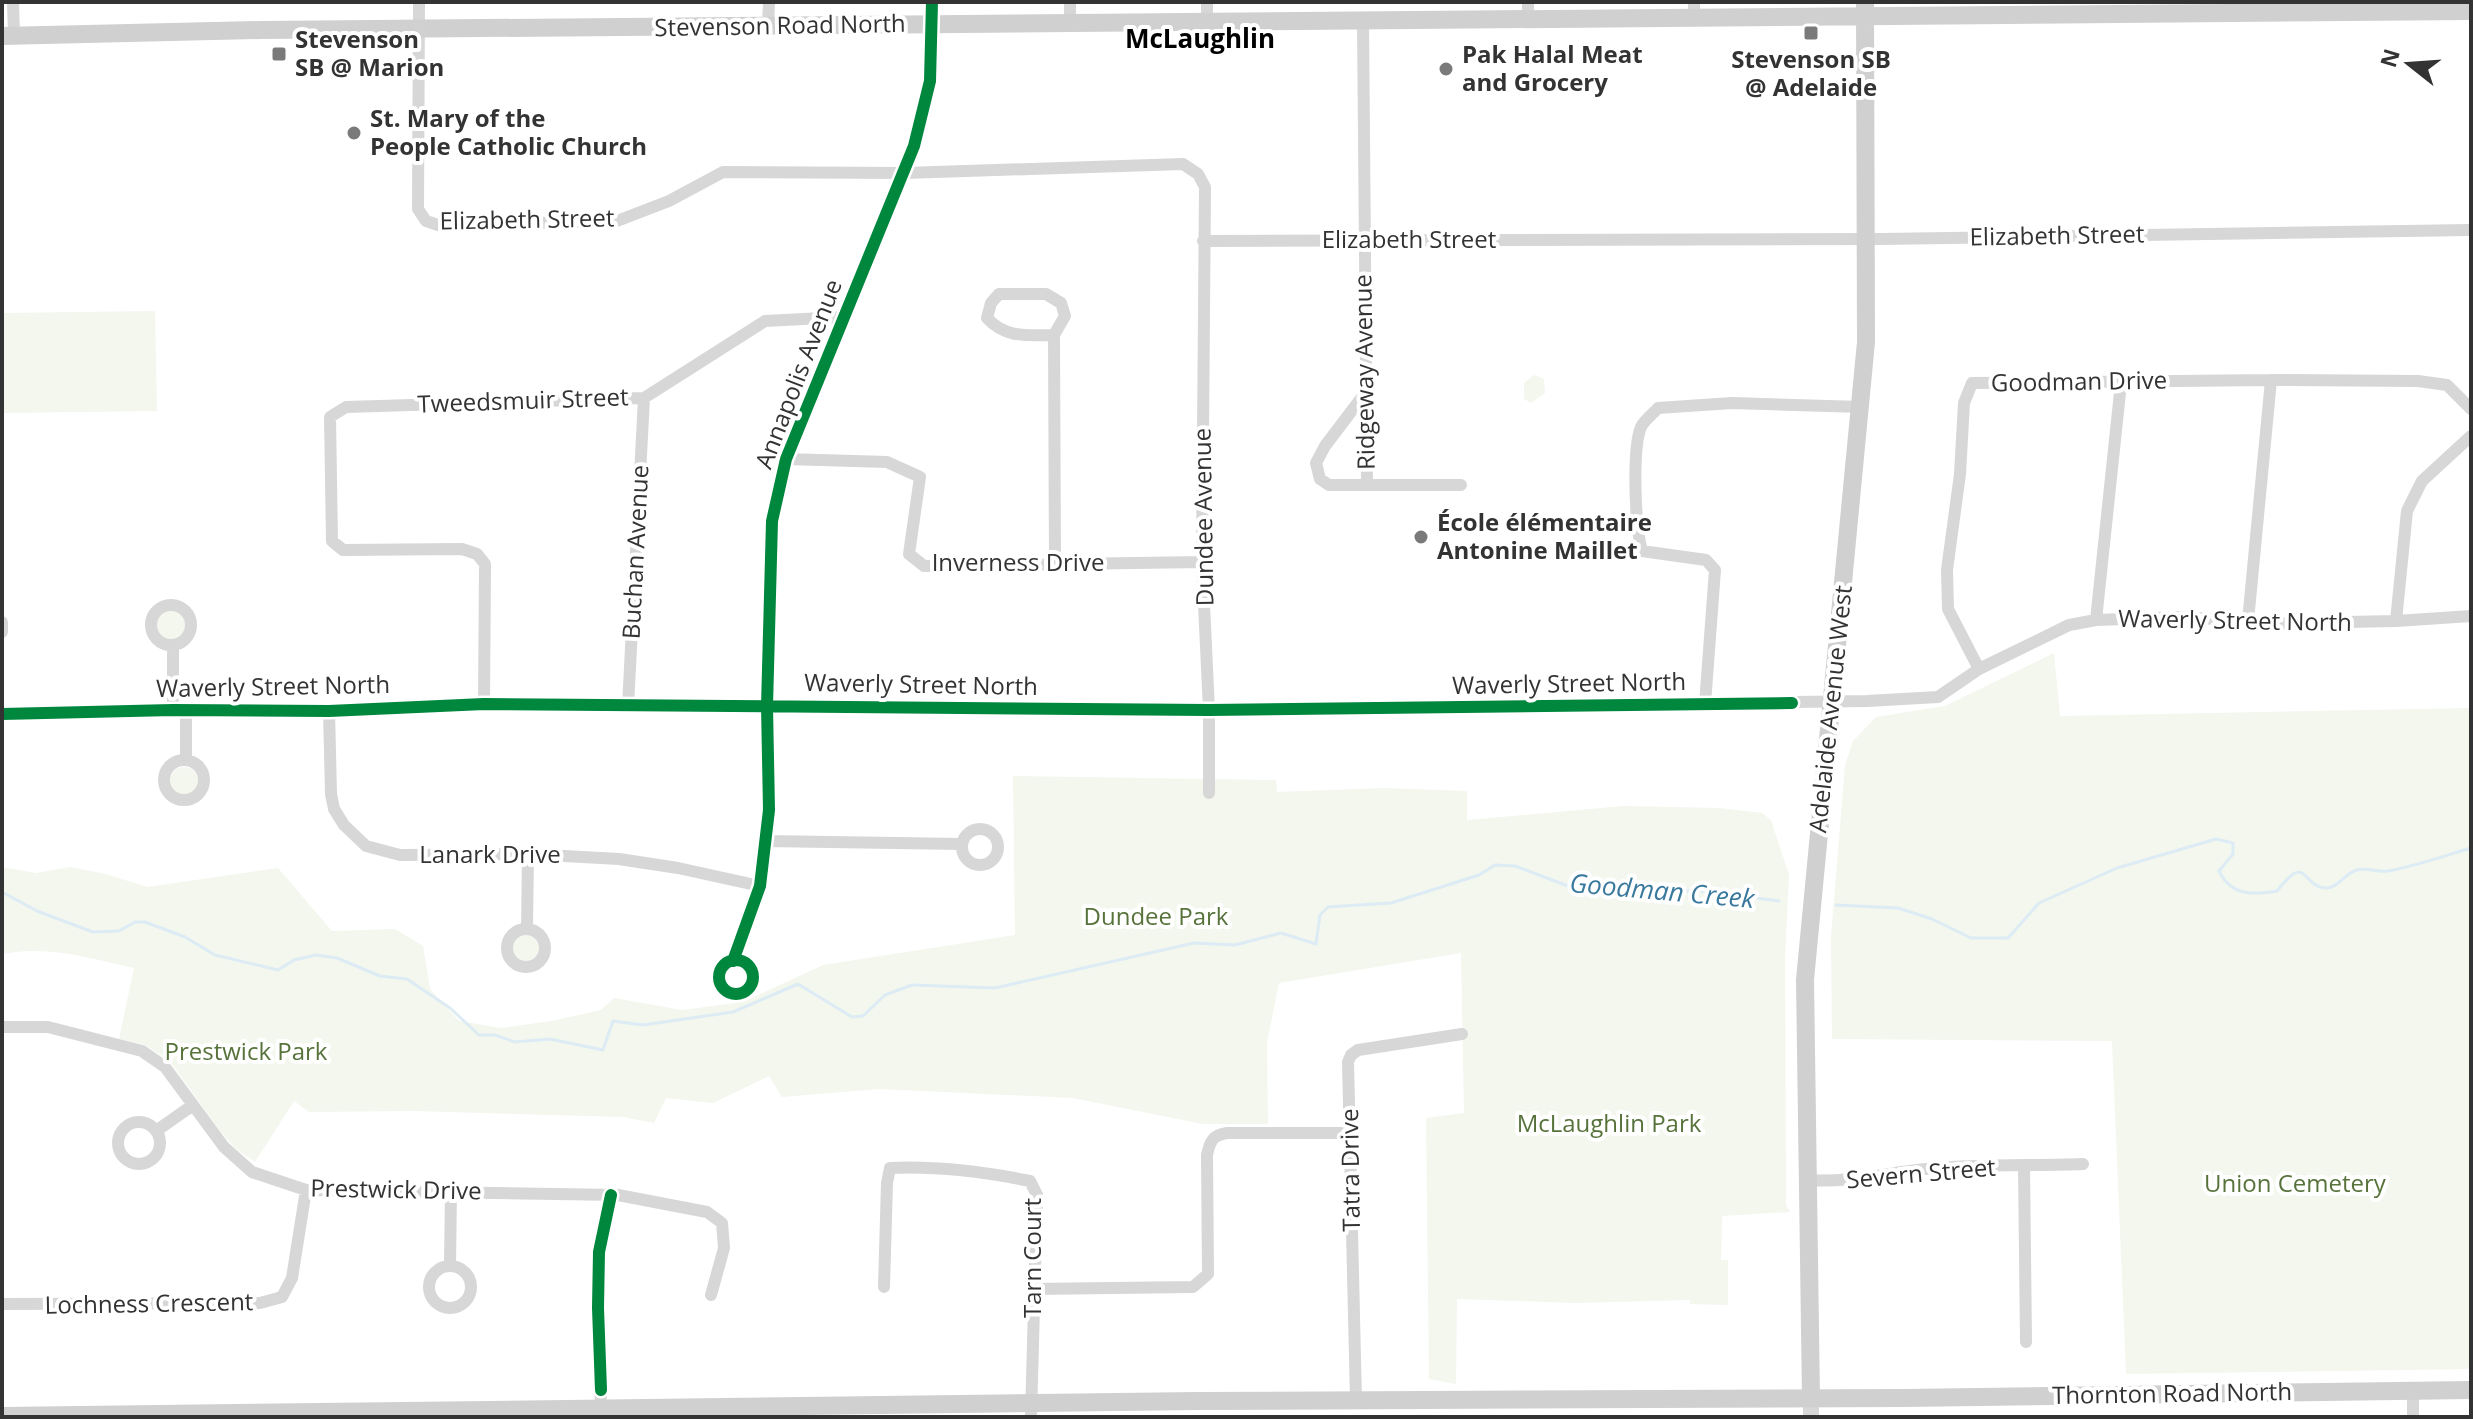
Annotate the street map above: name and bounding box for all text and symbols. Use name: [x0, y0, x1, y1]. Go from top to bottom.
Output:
street label: Stevenson Road North: [654, 6, 906, 43]
district label: McLaughlin: [1125, 20, 1275, 56]
place label: Stevenson SB @ Marion: [295, 22, 444, 83]
marker: Stevenson SB @ Adelaide: [1802, 24, 1820, 42]
north arrow: [2369, 24, 2449, 104]
place label: Pak Halal Meat and Grocery: [1462, 37, 1643, 98]
place label: Stevenson SB @ Adelaide: [1731, 42, 1891, 103]
marker: Stevenson SB @ Marion: [270, 45, 288, 63]
text: N: [2372, 45, 2406, 71]
marker: Pak Halal Meat and Grocery: [1437, 60, 1455, 78]
place label: St. Mary of the People Catholic Church: [370, 101, 647, 162]
marker: St. Mary of the People Catholic Church: [345, 124, 363, 142]
street label: Elizabeth Street: [439, 200, 615, 237]
street label: Elizabeth Street: [1969, 216, 2145, 253]
street label: Elizabeth Street: [1322, 222, 1496, 255]
street label: Annapolis Avenue: [746, 274, 849, 473]
street label: Ridgeway Avenue: [1345, 274, 1382, 470]
street label: Goodman Drive: [1991, 362, 2167, 399]
street label: Tweedsmuir Street: [417, 379, 629, 420]
street label: Dundee Avenue: [1184, 428, 1221, 606]
street label: Buchan Avenue: [613, 464, 656, 640]
place label: École élémentaire Antonine Maillet: [1437, 505, 1652, 566]
marker: École élémentaire Antonine Maillet: [1412, 528, 1430, 546]
street label: Inverness Drive: [932, 545, 1104, 578]
street label: Adelaide Avenue West: [1800, 583, 1859, 834]
street label: Waverly Street North: [2118, 601, 2352, 638]
street label: Waverly Street North: [1452, 664, 1686, 701]
street label: Waverly Street North: [804, 665, 1038, 702]
street label: Waverly Street North: [156, 667, 390, 704]
street label: Lanark Drive: [419, 837, 561, 870]
water label: Goodman Creek: [1568, 864, 1757, 916]
park label: Dundee Park: [1084, 899, 1229, 932]
park label: Prestwick Park: [165, 1034, 328, 1067]
park label: McLaughlin Park: [1517, 1106, 1702, 1139]
street label: Tatra Drive: [1332, 1108, 1367, 1232]
street label: Severn Street: [1845, 1150, 1997, 1195]
park label: Union Cemetery: [2204, 1166, 2387, 1199]
street label: Prestwick Drive: [310, 1171, 482, 1206]
street label: Tarn Court: [1015, 1198, 1048, 1318]
street label: Lochness Crescent: [44, 1284, 254, 1321]
street label: Thornton Road North: [2052, 1374, 2292, 1411]

